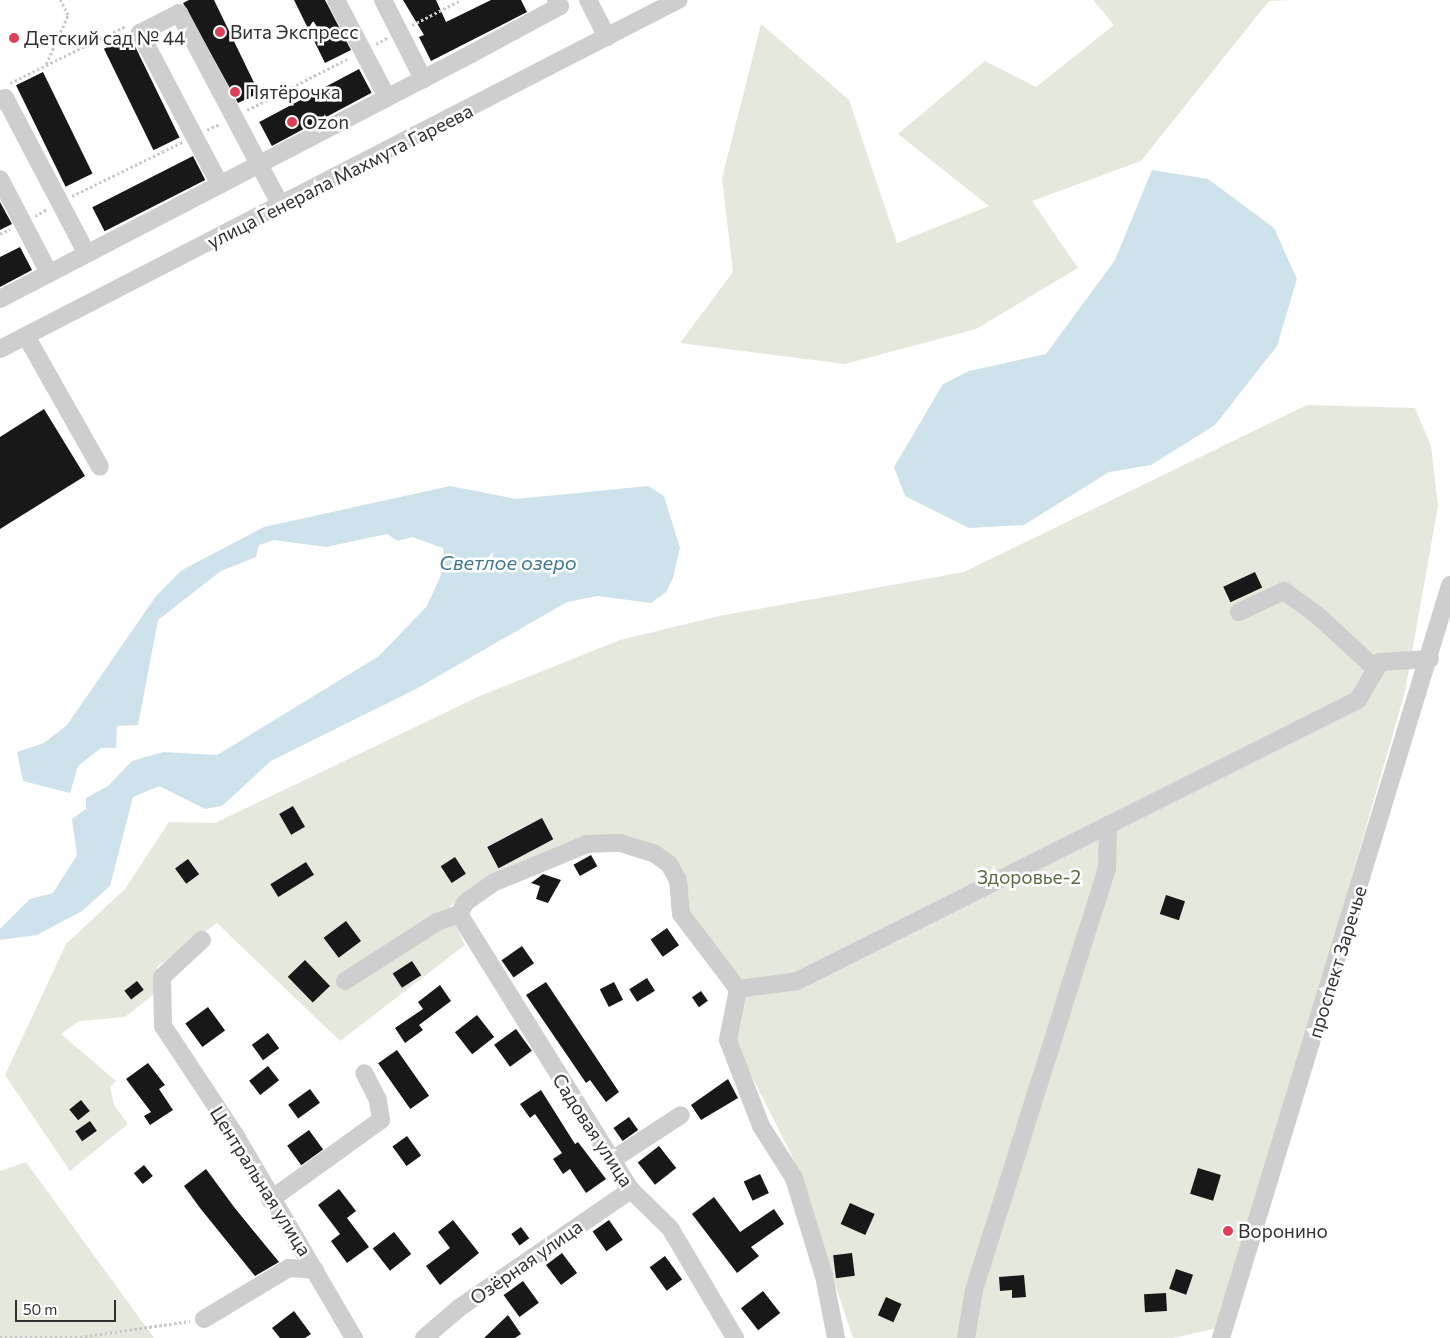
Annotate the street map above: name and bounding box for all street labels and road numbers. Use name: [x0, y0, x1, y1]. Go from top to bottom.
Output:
street label: улица Генерала Махмута Гареева: [203, 99, 477, 253]
street label: проспект Заречье: [1303, 883, 1371, 1041]
street label: Садовая улица: [548, 1069, 638, 1191]
street label: Центральная улица: [206, 1102, 316, 1260]
street label: Озёрная улица: [465, 1215, 587, 1309]

